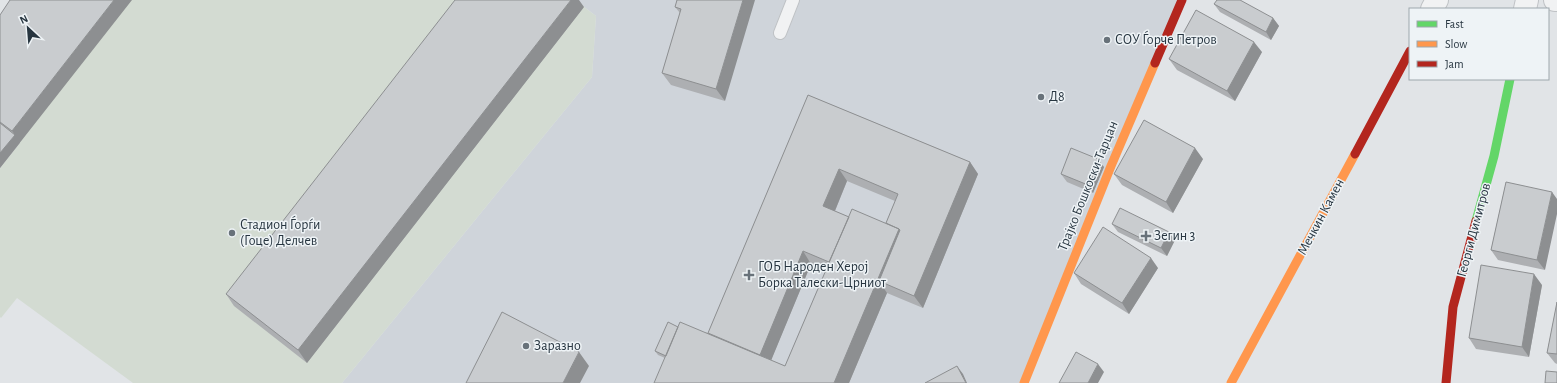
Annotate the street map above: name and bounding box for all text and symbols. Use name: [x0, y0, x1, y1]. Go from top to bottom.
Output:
north arrow: [8, 8, 48, 48]
legend: [1409, 8, 1549, 80]
text: N: [18, 13, 30, 26]
text: Fast: [1445, 18, 1464, 30]
place label: СОУ Ѓорче Петров: [1115, 30, 1217, 47]
marker: СОУ Ѓорче Петров: [1102, 35, 1112, 45]
text: Slow: [1445, 38, 1467, 50]
text: Jam: [1445, 58, 1464, 70]
place label: Д8: [1049, 90, 1065, 104]
marker: Д8: [1036, 92, 1046, 102]
street label: Трајко Бошкоски-Тарцан: [1056, 119, 1120, 253]
street label: Мечкин Камен: [1295, 177, 1347, 257]
street label: Георги Димитров: [1455, 182, 1493, 278]
place label: Стадион Ѓорѓи (Гоце) Делчев: [240, 215, 320, 248]
marker: Стадион Ѓорѓи (Гоце) Делчев: [227, 228, 237, 238]
place label: Зегин 3: [1154, 229, 1196, 243]
marker: Зегин 3: [1141, 231, 1151, 241]
place label: ГОБ Народен Херој Борка Талески-Црниот: [758, 260, 887, 290]
marker: ГОБ Народен Херој Борка Талески-Црниот: [743, 269, 755, 281]
place label: Заразно: [534, 339, 581, 353]
marker: Заразно: [521, 341, 531, 351]

